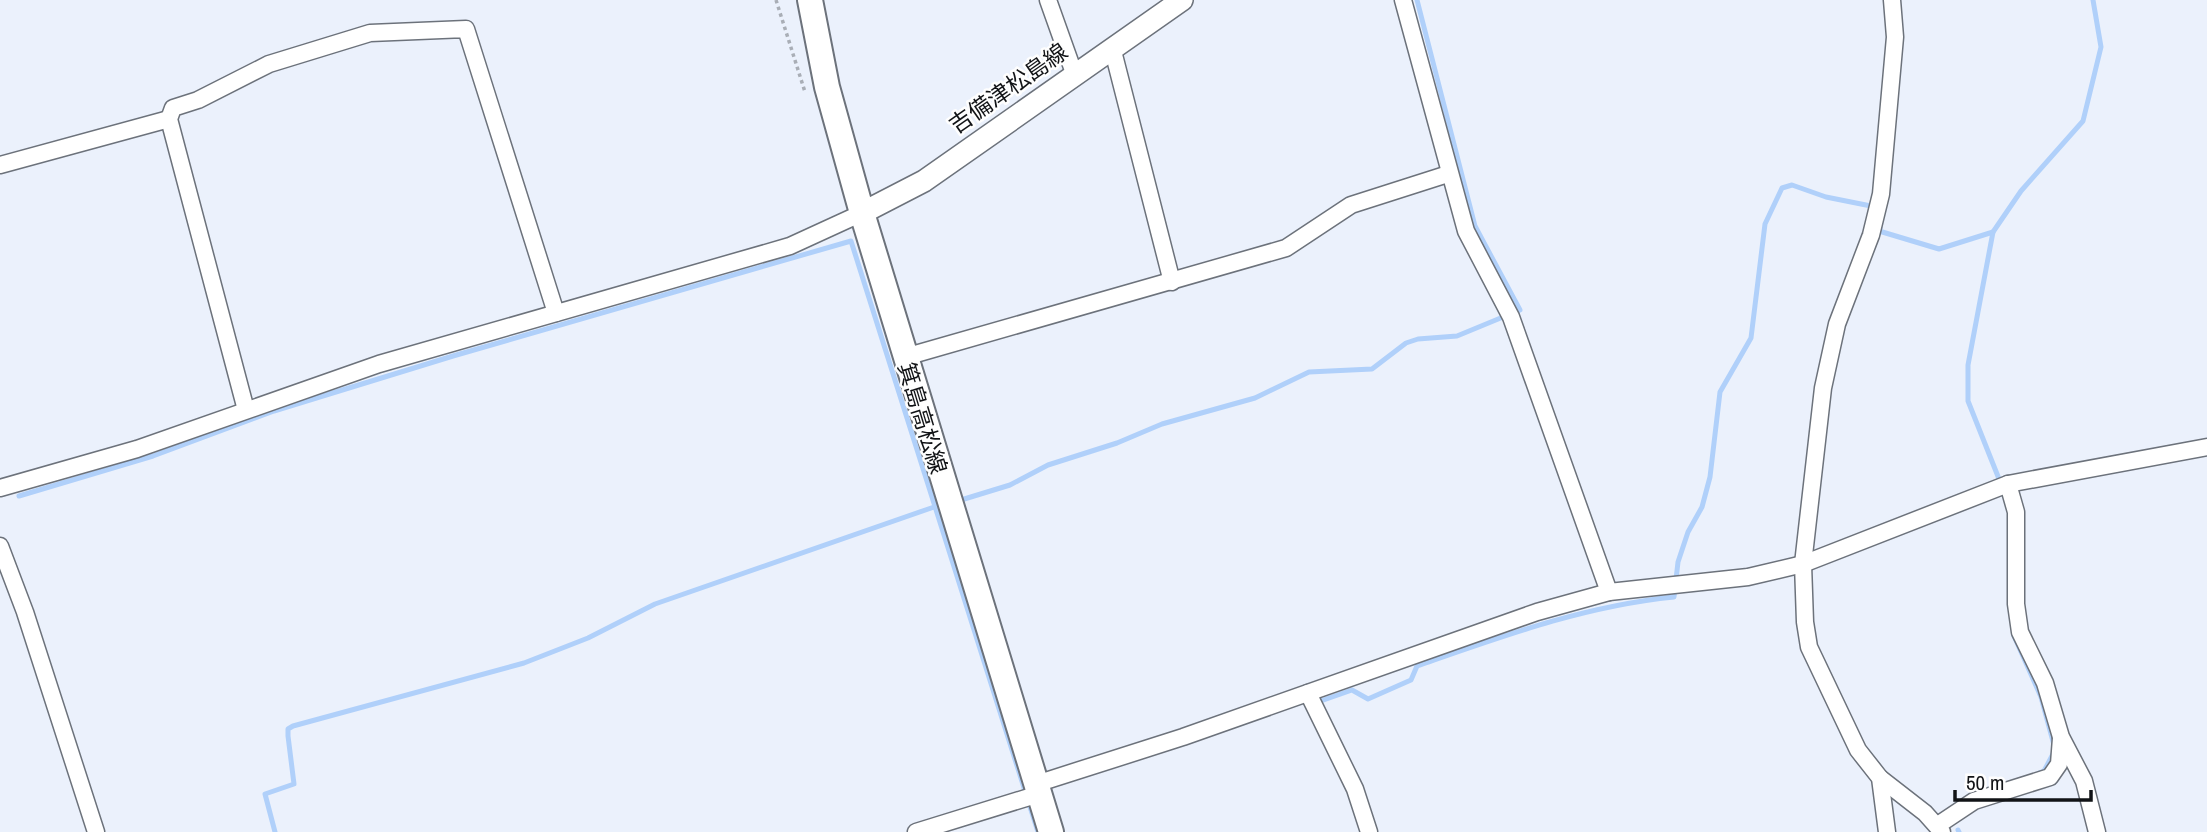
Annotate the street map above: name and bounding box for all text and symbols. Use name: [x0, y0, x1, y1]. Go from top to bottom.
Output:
street label: 吉備津松島線: [943, 36, 1073, 140]
street label: 箕島高松線: [891, 358, 955, 478]
scale bar: [1955, 758, 2092, 802]
text: 50 m: [1966, 768, 2004, 797]

